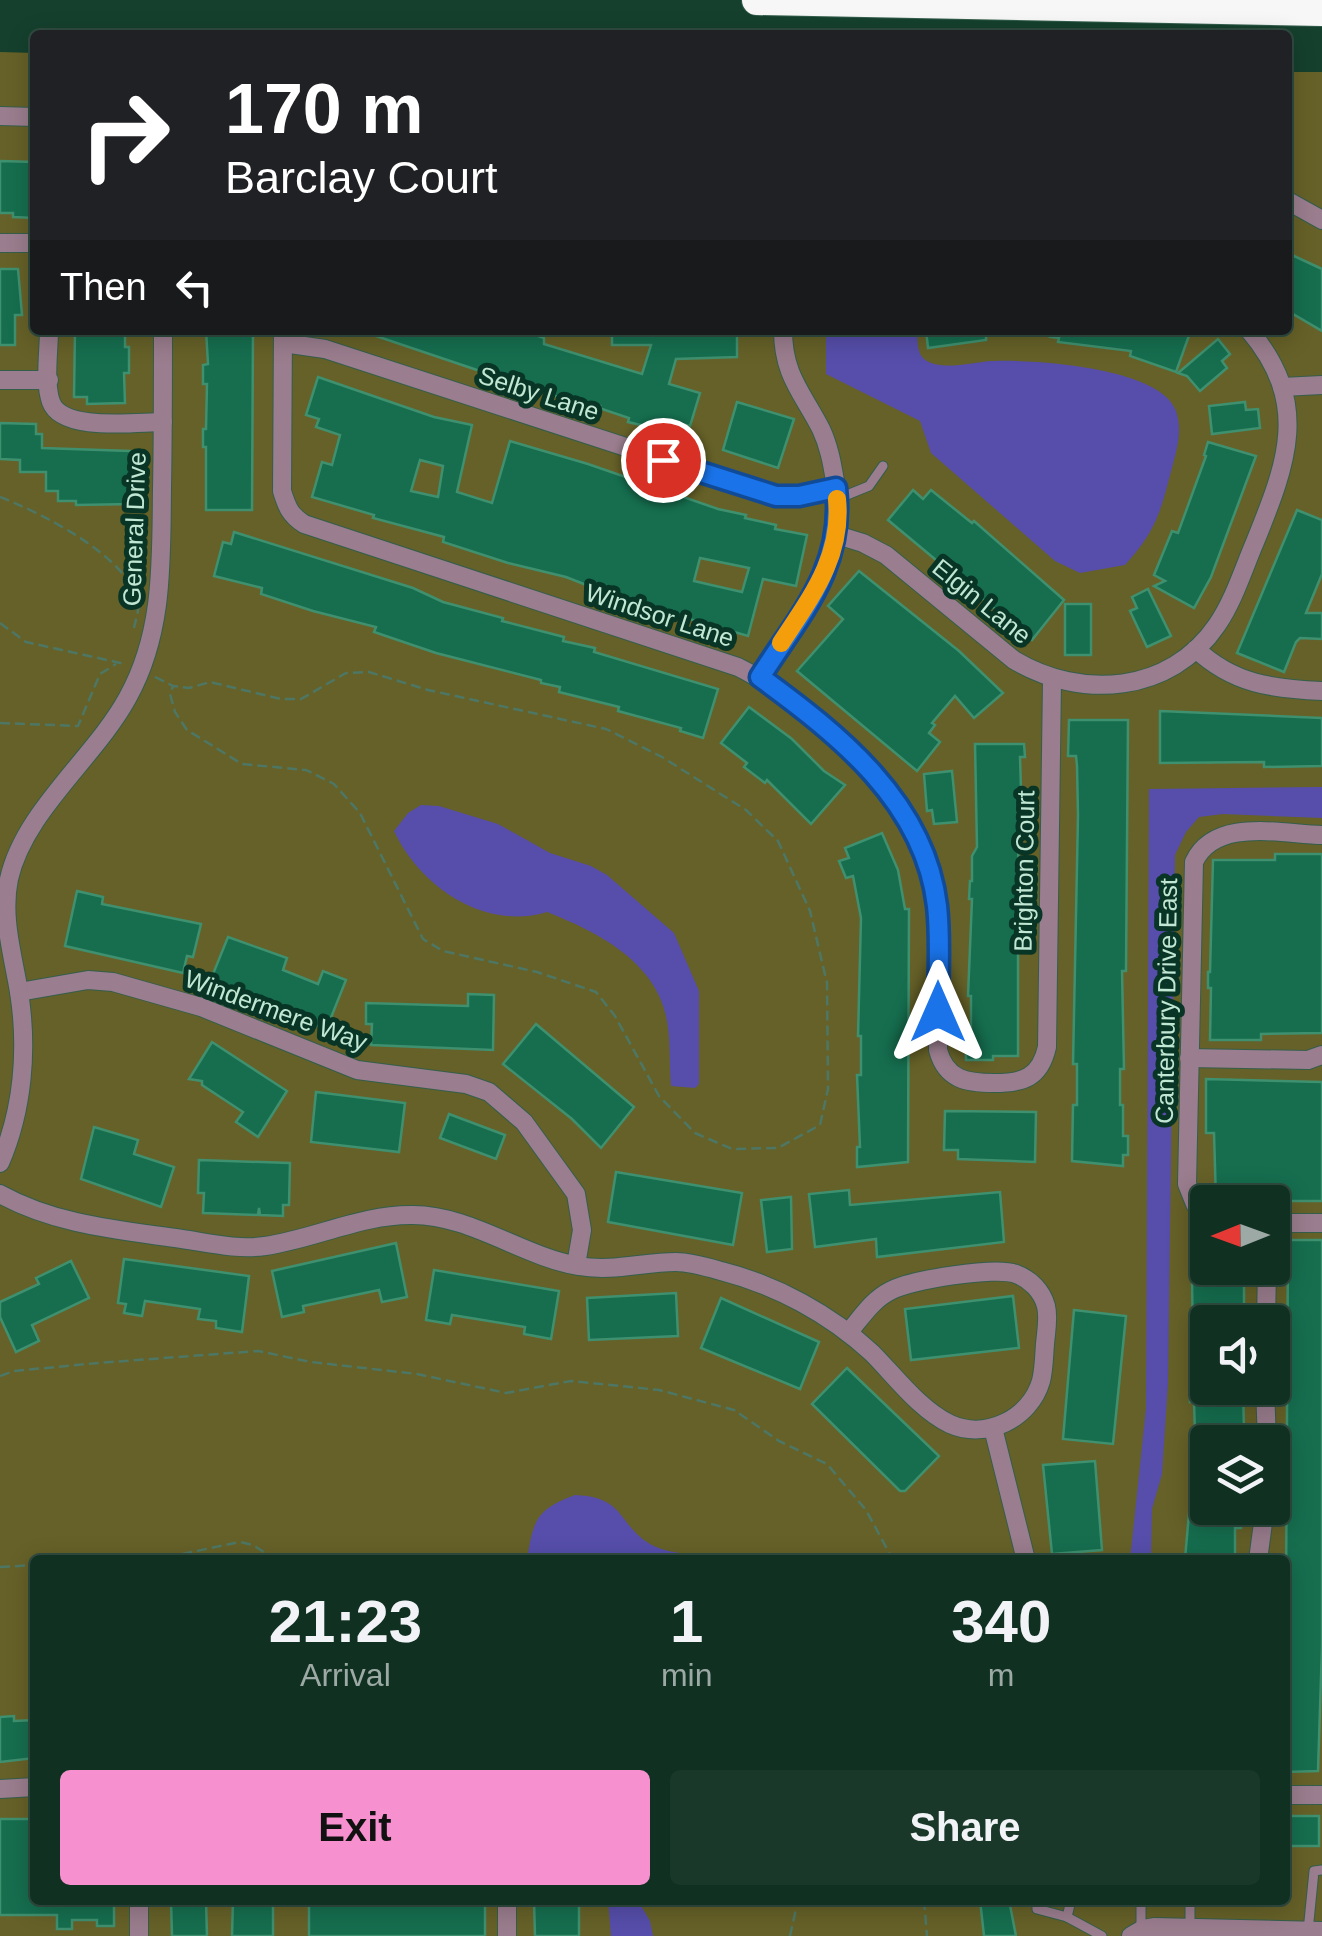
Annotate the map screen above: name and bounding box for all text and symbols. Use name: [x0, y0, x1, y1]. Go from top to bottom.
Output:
icon: right: [60, 70, 190, 200]
text: 170 m: [225, 70, 423, 148]
text: Barclay Court: [225, 152, 498, 203]
icon: left: [167, 260, 222, 315]
text: Then: [60, 266, 147, 308]
street label: Selby Lane: [475, 360, 603, 426]
pin: [621, 418, 706, 503]
icon: arrive: [636, 433, 691, 488]
street label: General Drive: [117, 451, 151, 607]
street label: Elgin Lane: [927, 553, 1037, 649]
street label: Windsor Lane: [582, 578, 738, 652]
street label: Brighton Court: [1009, 790, 1039, 952]
street label: Canterbury Drive East: [1150, 878, 1182, 1124]
position arrow: [886, 960, 990, 1064]
street label: Windermere Way: [181, 964, 372, 1056]
north arrow: [1190, 1185, 1290, 1285]
map controls: [1190, 1185, 1290, 1525]
button: sound: [1190, 1305, 1290, 1405]
button: layers: [1190, 1425, 1290, 1525]
text: 21:23: [269, 1588, 422, 1655]
text: 1: [670, 1588, 703, 1655]
text: 340: [951, 1588, 1051, 1655]
text: Arrival: [300, 1657, 391, 1693]
text: min: [661, 1657, 712, 1693]
text: m: [988, 1657, 1015, 1693]
button: Exit: [60, 1770, 650, 1885]
button: Share: [670, 1770, 1260, 1885]

